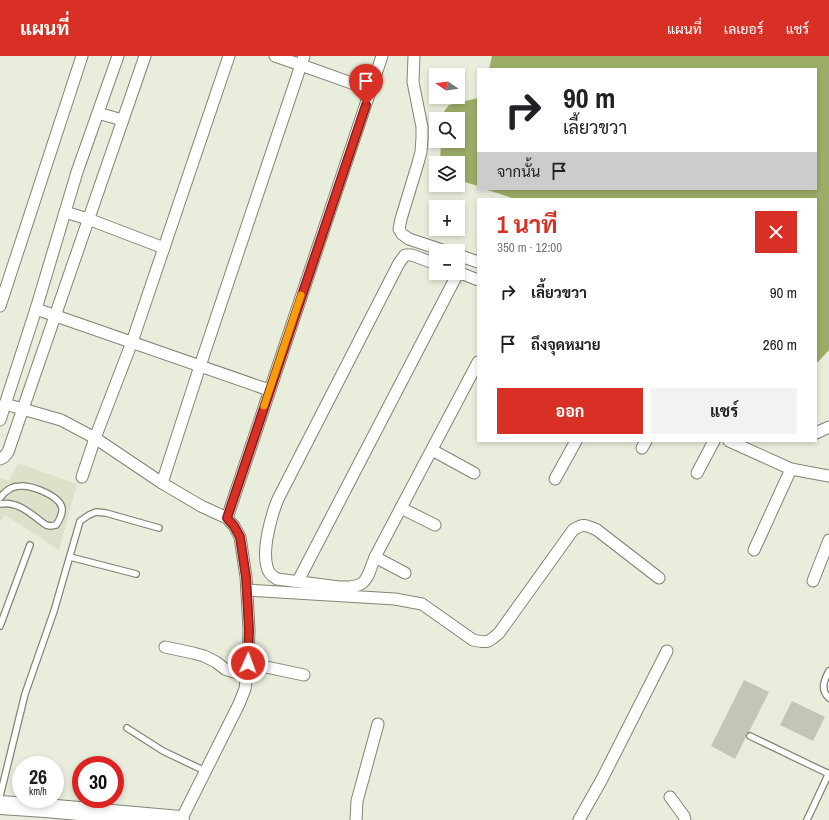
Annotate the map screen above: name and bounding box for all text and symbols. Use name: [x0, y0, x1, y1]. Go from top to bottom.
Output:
text: แผนที่: [20, 15, 69, 41]
text: แผนที่: [667, 20, 702, 38]
text: เลเยอร์: [724, 20, 764, 38]
text: แชร์: [786, 20, 809, 38]
pin: [349, 64, 383, 105]
north arrow: [429, 68, 465, 104]
map controls: [429, 68, 465, 280]
icon: arrive: [355, 70, 377, 92]
text: 90 m: [563, 79, 615, 117]
icon: right: [497, 84, 549, 136]
button: search: [429, 112, 465, 148]
text: เลี้ยวขวา: [563, 115, 627, 140]
button: layers: [429, 156, 465, 192]
icon: arrive: [548, 160, 570, 182]
text: จากนั้น: [497, 161, 540, 182]
button: +: [429, 200, 465, 236]
text: 1 นาที: [497, 208, 558, 240]
button: close: [755, 211, 797, 253]
text: 350 m · 12:00: [497, 239, 562, 256]
button: −: [429, 244, 465, 280]
icon: right: [497, 281, 519, 303]
text: เลี้ยวขวา: [531, 282, 587, 303]
text: 90 m: [770, 282, 797, 303]
icon: arrive: [497, 333, 519, 355]
text: ถึงจุดหมาย: [531, 334, 601, 355]
text: 260 m: [763, 334, 797, 355]
button: ออก: [497, 388, 643, 434]
button: แชร์: [651, 388, 797, 434]
position arrow: [227, 642, 269, 684]
speed limit sign: 30: [72, 756, 124, 808]
text: 26: [29, 763, 47, 790]
text: km/h: [29, 785, 47, 798]

